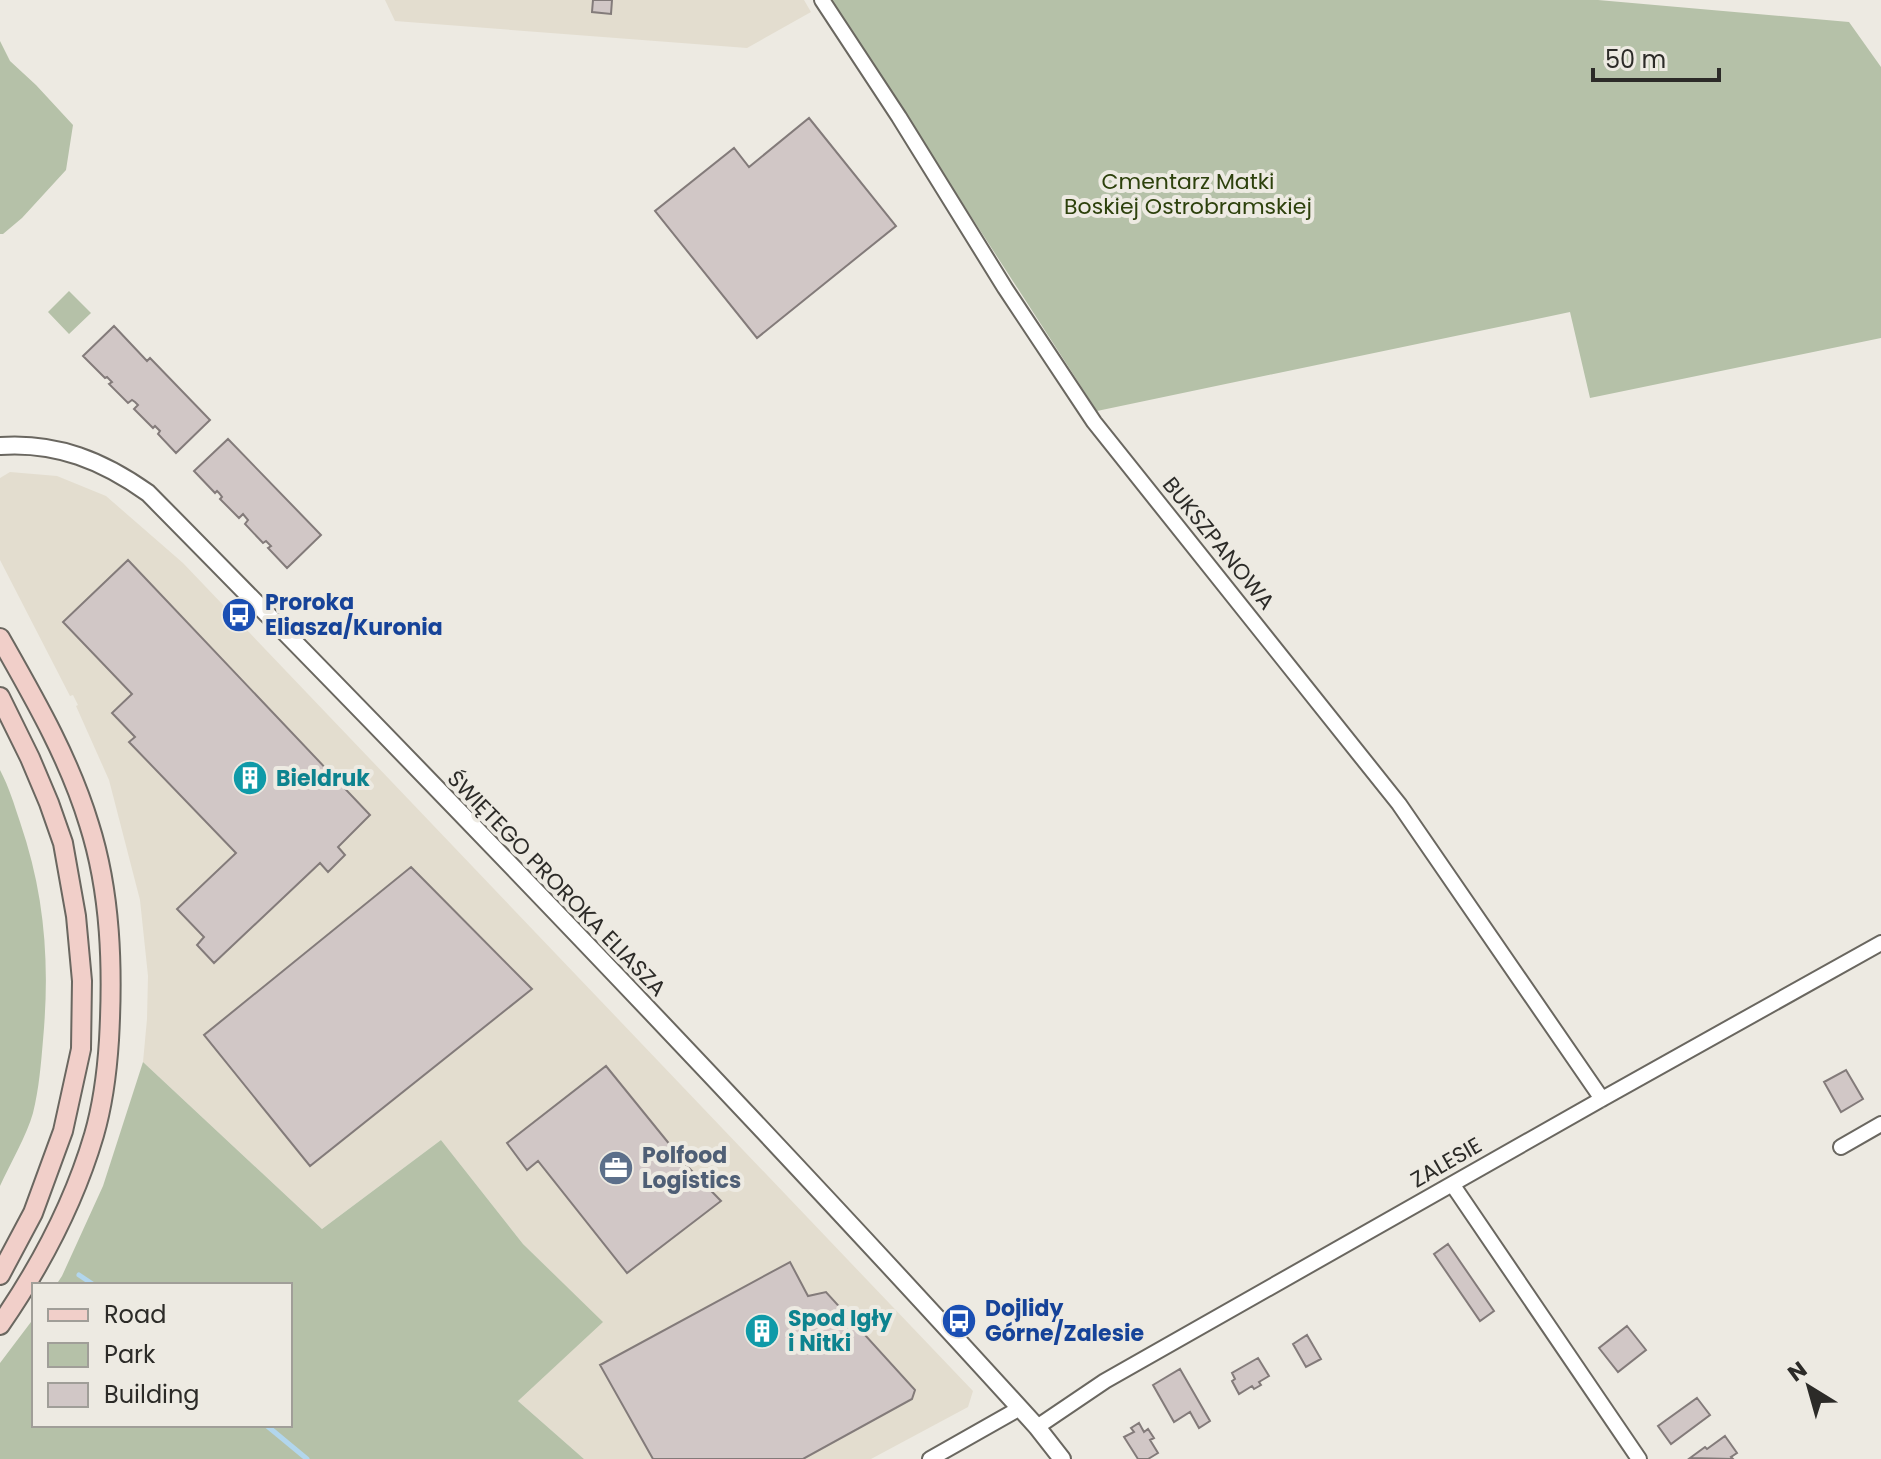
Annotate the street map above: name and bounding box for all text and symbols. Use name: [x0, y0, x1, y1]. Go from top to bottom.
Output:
scale bar: [1593, 32, 1719, 82]
text: 50 m: [1605, 43, 1666, 76]
park label: Cmentarz Matki Boskiej Ostrobramskiej: [1064, 166, 1312, 222]
street label: BUKSZPANOWA: [1155, 470, 1282, 617]
place label: Proroka Eliasza/Kuronia: [265, 587, 443, 643]
bus stop icon: Proroka Eliasza/Kuronia: [220, 596, 258, 634]
building icon: Bieldruk: [231, 759, 269, 797]
place label: Bieldruk: [276, 763, 370, 794]
street label: ŚWIĘTEGO PROROKA ELIASZA: [440, 764, 673, 1003]
street label: ZALESIE: [1405, 1130, 1487, 1195]
place label: Polfood Logistics: [642, 1140, 741, 1196]
office icon: Polfood Logistics: [597, 1149, 635, 1187]
legend: [32, 1283, 292, 1427]
place label: Dojlidy Górne/Zalesie: [985, 1293, 1144, 1349]
text: Road: [104, 1298, 166, 1331]
bus stop icon: Dojlidy Górne/Zalesie: [940, 1302, 978, 1340]
place label: Spod Igły i Nitki: [788, 1303, 893, 1359]
building icon: Spod Igły i Nitki: [743, 1312, 781, 1350]
text: Park: [104, 1338, 156, 1371]
north arrow: [1769, 1347, 1849, 1427]
text: N: [1781, 1354, 1813, 1389]
text: Building: [104, 1378, 200, 1411]

